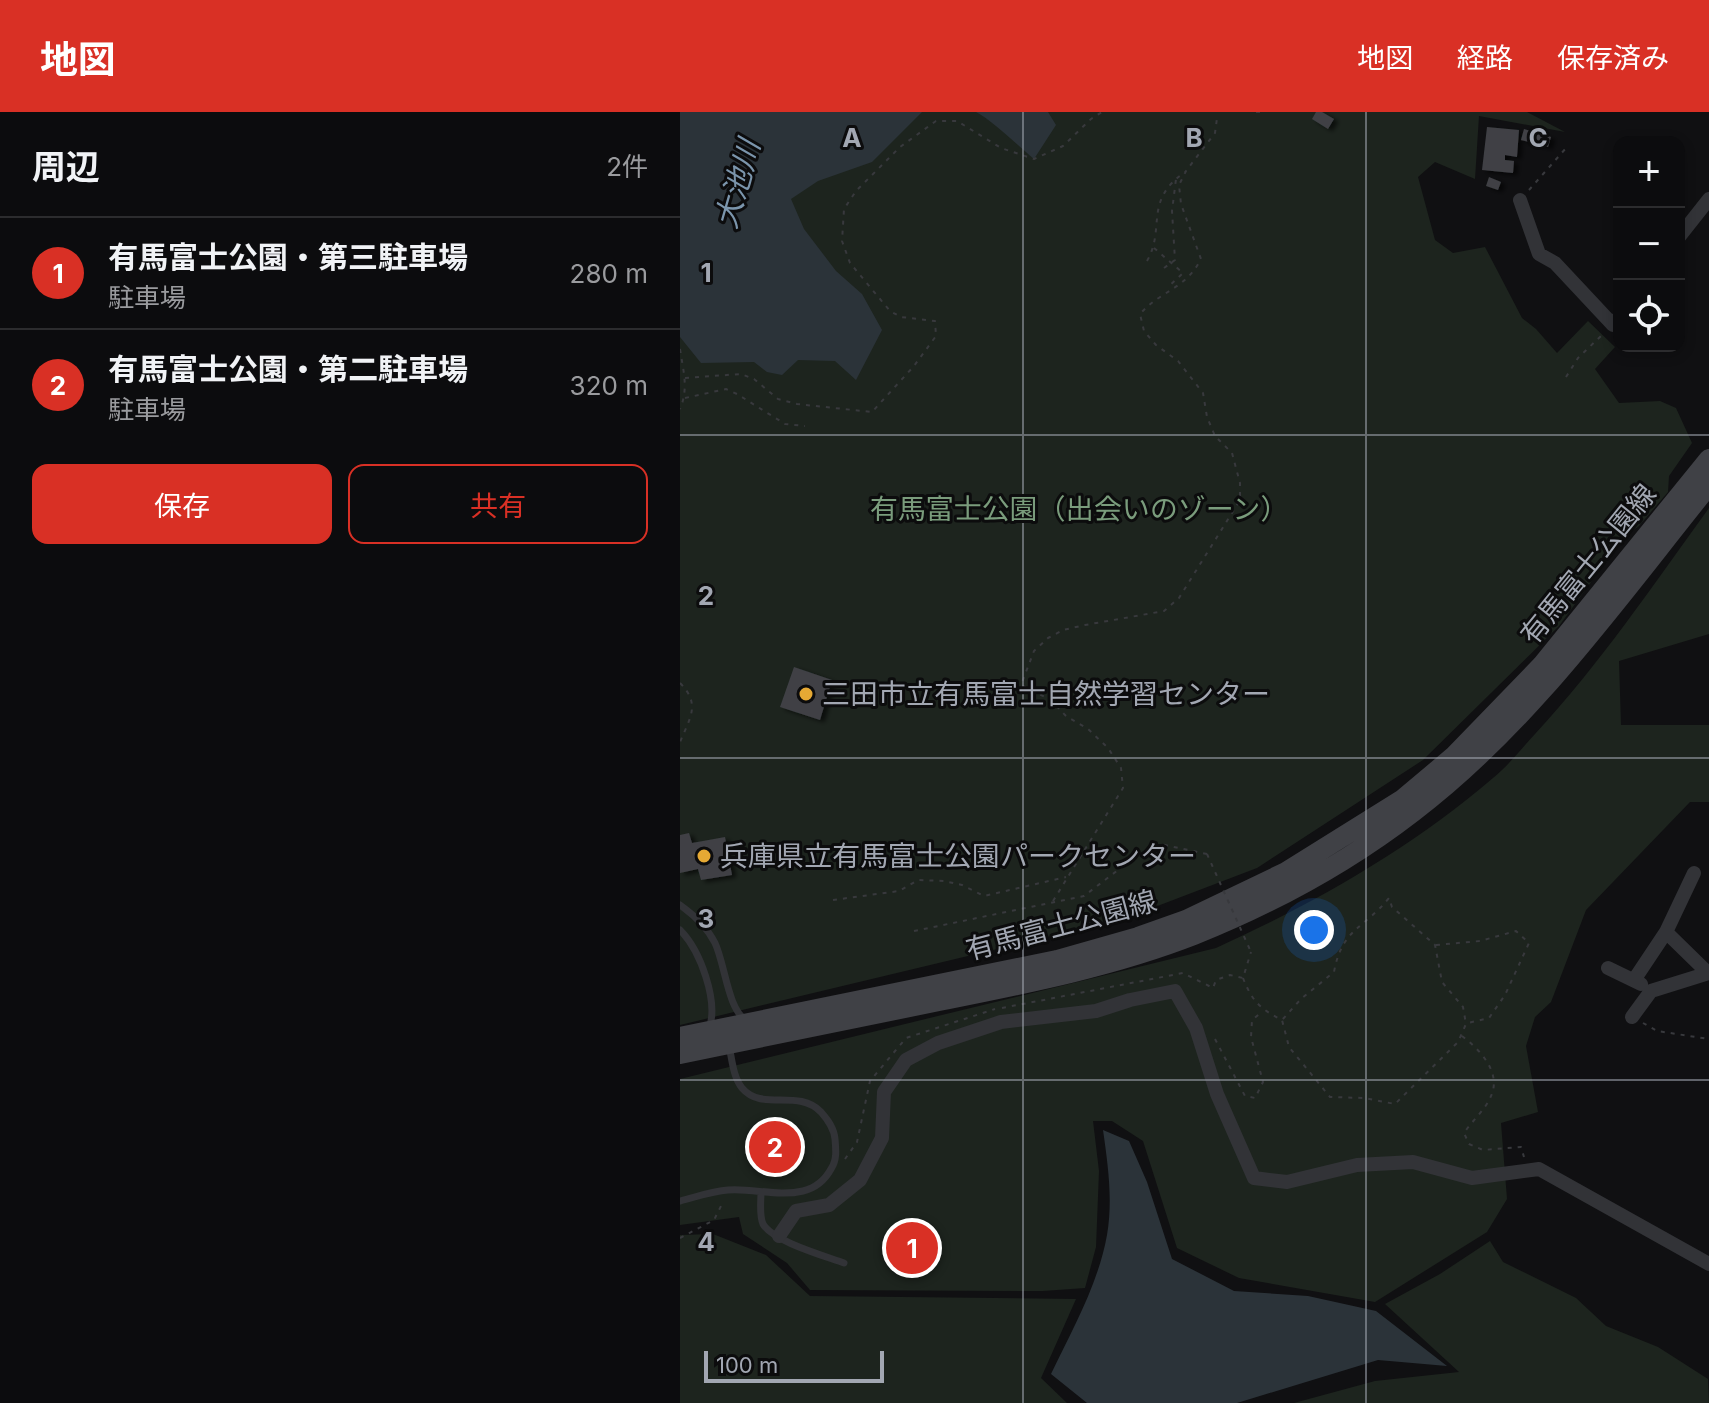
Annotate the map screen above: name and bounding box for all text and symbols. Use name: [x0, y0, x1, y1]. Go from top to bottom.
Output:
text: 地図: [40, 36, 116, 82]
text: 地図: [1357, 41, 1413, 75]
text: 経路: [1457, 41, 1513, 75]
text: 保存済み: [1557, 41, 1669, 75]
text: A: [842, 122, 862, 153]
text: B: [1185, 122, 1203, 153]
text: C: [1528, 122, 1548, 153]
water label: 大池川: [707, 133, 768, 232]
map controls: [1613, 136, 1685, 352]
button: +: [1613, 136, 1685, 208]
text: 周辺: [32, 146, 100, 187]
text: 2件: [606, 151, 648, 182]
button: −: [1613, 208, 1685, 280]
text: 有馬富士公園・第三駐車場: [108, 239, 468, 275]
text: 1: [700, 257, 712, 288]
text: 1: [52, 258, 64, 289]
text: 280 m: [570, 258, 648, 289]
button: locate: [1613, 280, 1685, 352]
text: 駐車場: [108, 282, 186, 313]
text: 有馬富士公園・第二駐車場: [108, 351, 468, 387]
text: 2: [50, 370, 66, 401]
text: 320 m: [570, 370, 648, 401]
text: 駐車場: [108, 394, 186, 425]
button: 保存: [32, 464, 332, 544]
button: 共有: [348, 464, 648, 544]
street label: 有馬富士公園線: [1513, 477, 1663, 651]
park label: 有馬富士公園（出会いのゾーン）: [870, 492, 1288, 526]
text: 2: [698, 580, 714, 611]
place label: 三田市立有馬富士自然学習センター: [822, 677, 1270, 711]
marker: 三田市立有馬富士自然学習センター: [797, 685, 815, 703]
place label: 兵庫県立有馬富士公園パークセンター: [720, 839, 1196, 873]
marker: 兵庫県立有馬富士公園パークセンター: [695, 847, 713, 865]
street label: 有馬富士公園線: [962, 883, 1160, 967]
text: 3: [698, 903, 714, 934]
your location: [1294, 910, 1334, 950]
pin: 2: [749, 1117, 801, 1177]
pin: 1: [886, 1218, 938, 1278]
text: 4: [697, 1226, 715, 1257]
scale bar: [704, 1347, 884, 1383]
text: 100 m: [716, 1352, 778, 1378]

